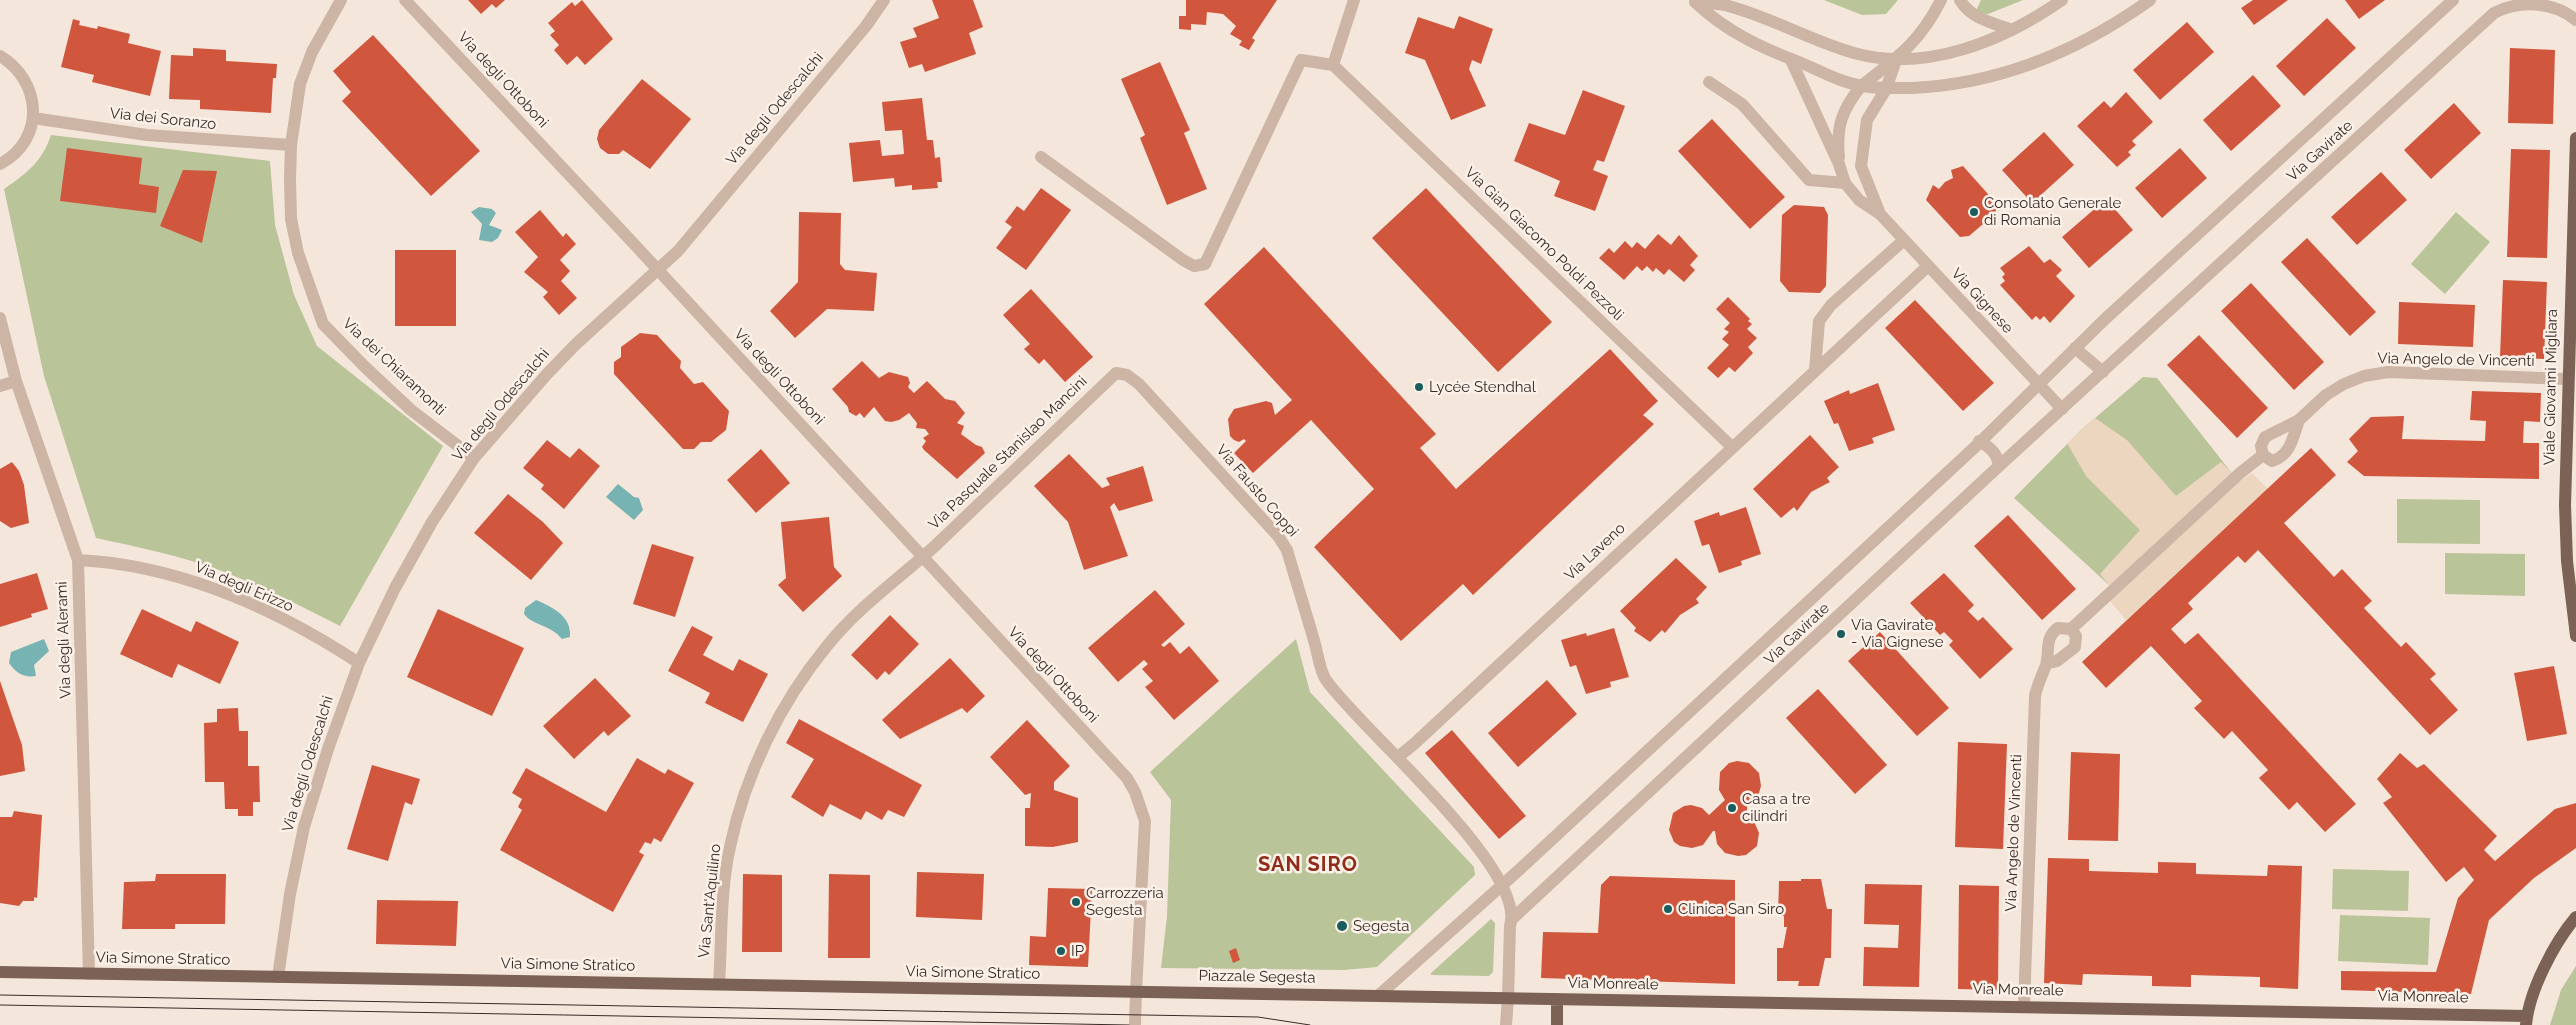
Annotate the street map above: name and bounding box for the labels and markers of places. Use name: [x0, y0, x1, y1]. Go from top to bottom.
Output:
place label: Consolato Generale di Romania: [1984, 194, 2121, 229]
marker: Consolato Generale di Romania: [1968, 206, 1980, 218]
place label: Lycée Stendhal: [1429, 378, 1536, 396]
marker: Lycée Stendhal: [1413, 381, 1425, 393]
place label: Via Gavirate - Via Gignese: [1851, 616, 1943, 651]
marker: Via Gavirate - Via Gignese: [1835, 628, 1847, 640]
place label: Casa a tre cilindri: [1742, 790, 1811, 825]
marker: Casa a tre cilindri: [1726, 802, 1738, 814]
place label: Carrozzeria Segesta: [1086, 884, 1164, 919]
marker: Carrozzeria Segesta: [1070, 896, 1082, 908]
place label: Clinica San Siro: [1678, 900, 1784, 918]
marker: Clinica San Siro: [1662, 903, 1674, 915]
place label: Segesta: [1353, 917, 1409, 935]
marker: Segesta: [1335, 919, 1349, 933]
place label: IP: [1071, 942, 1084, 960]
marker: IP: [1055, 945, 1067, 957]

